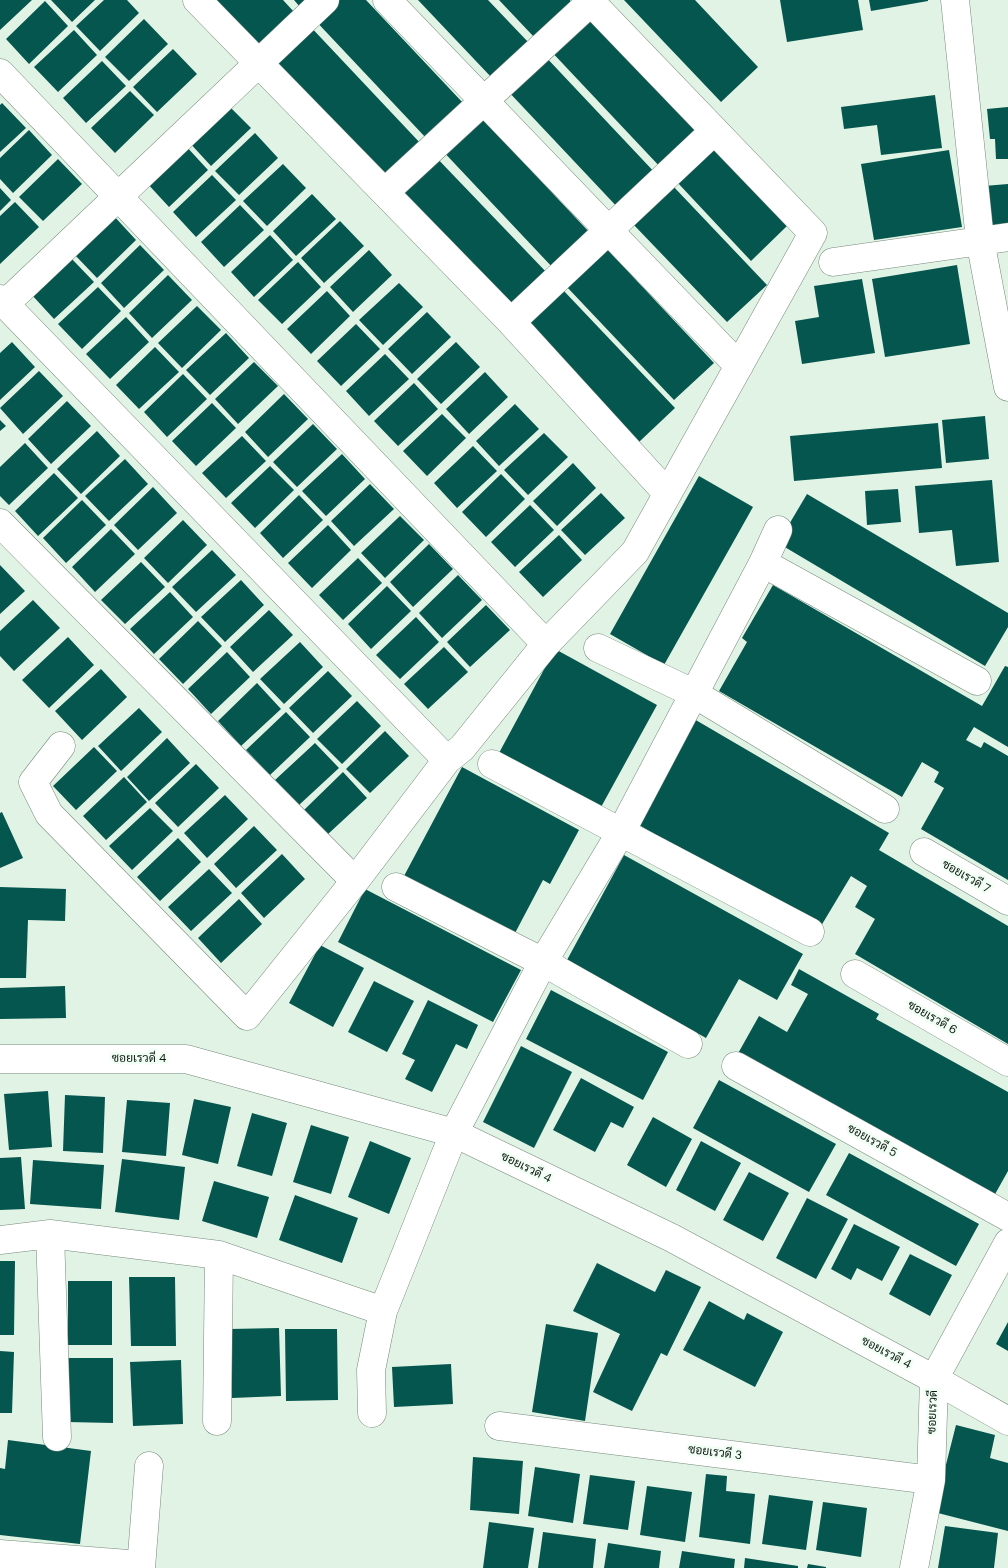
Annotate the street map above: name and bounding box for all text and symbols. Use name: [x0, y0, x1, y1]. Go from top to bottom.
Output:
street label: ซอยเรวดี 7: [939, 857, 993, 897]
street label: ซอยเรวดี 6: [905, 998, 959, 1038]
street label: ซอยเรวดี 4: [112, 1052, 166, 1066]
street label: ซอยเรวดี 5: [845, 1121, 899, 1161]
street label: ซอยเรวดี 4: [498, 1150, 554, 1186]
street label: ซอยเรวดี 4: [859, 1334, 913, 1372]
street label: ซอยเรวดี: [925, 1390, 941, 1434]
street label: ซอยเรวดี 3: [687, 1443, 743, 1463]

